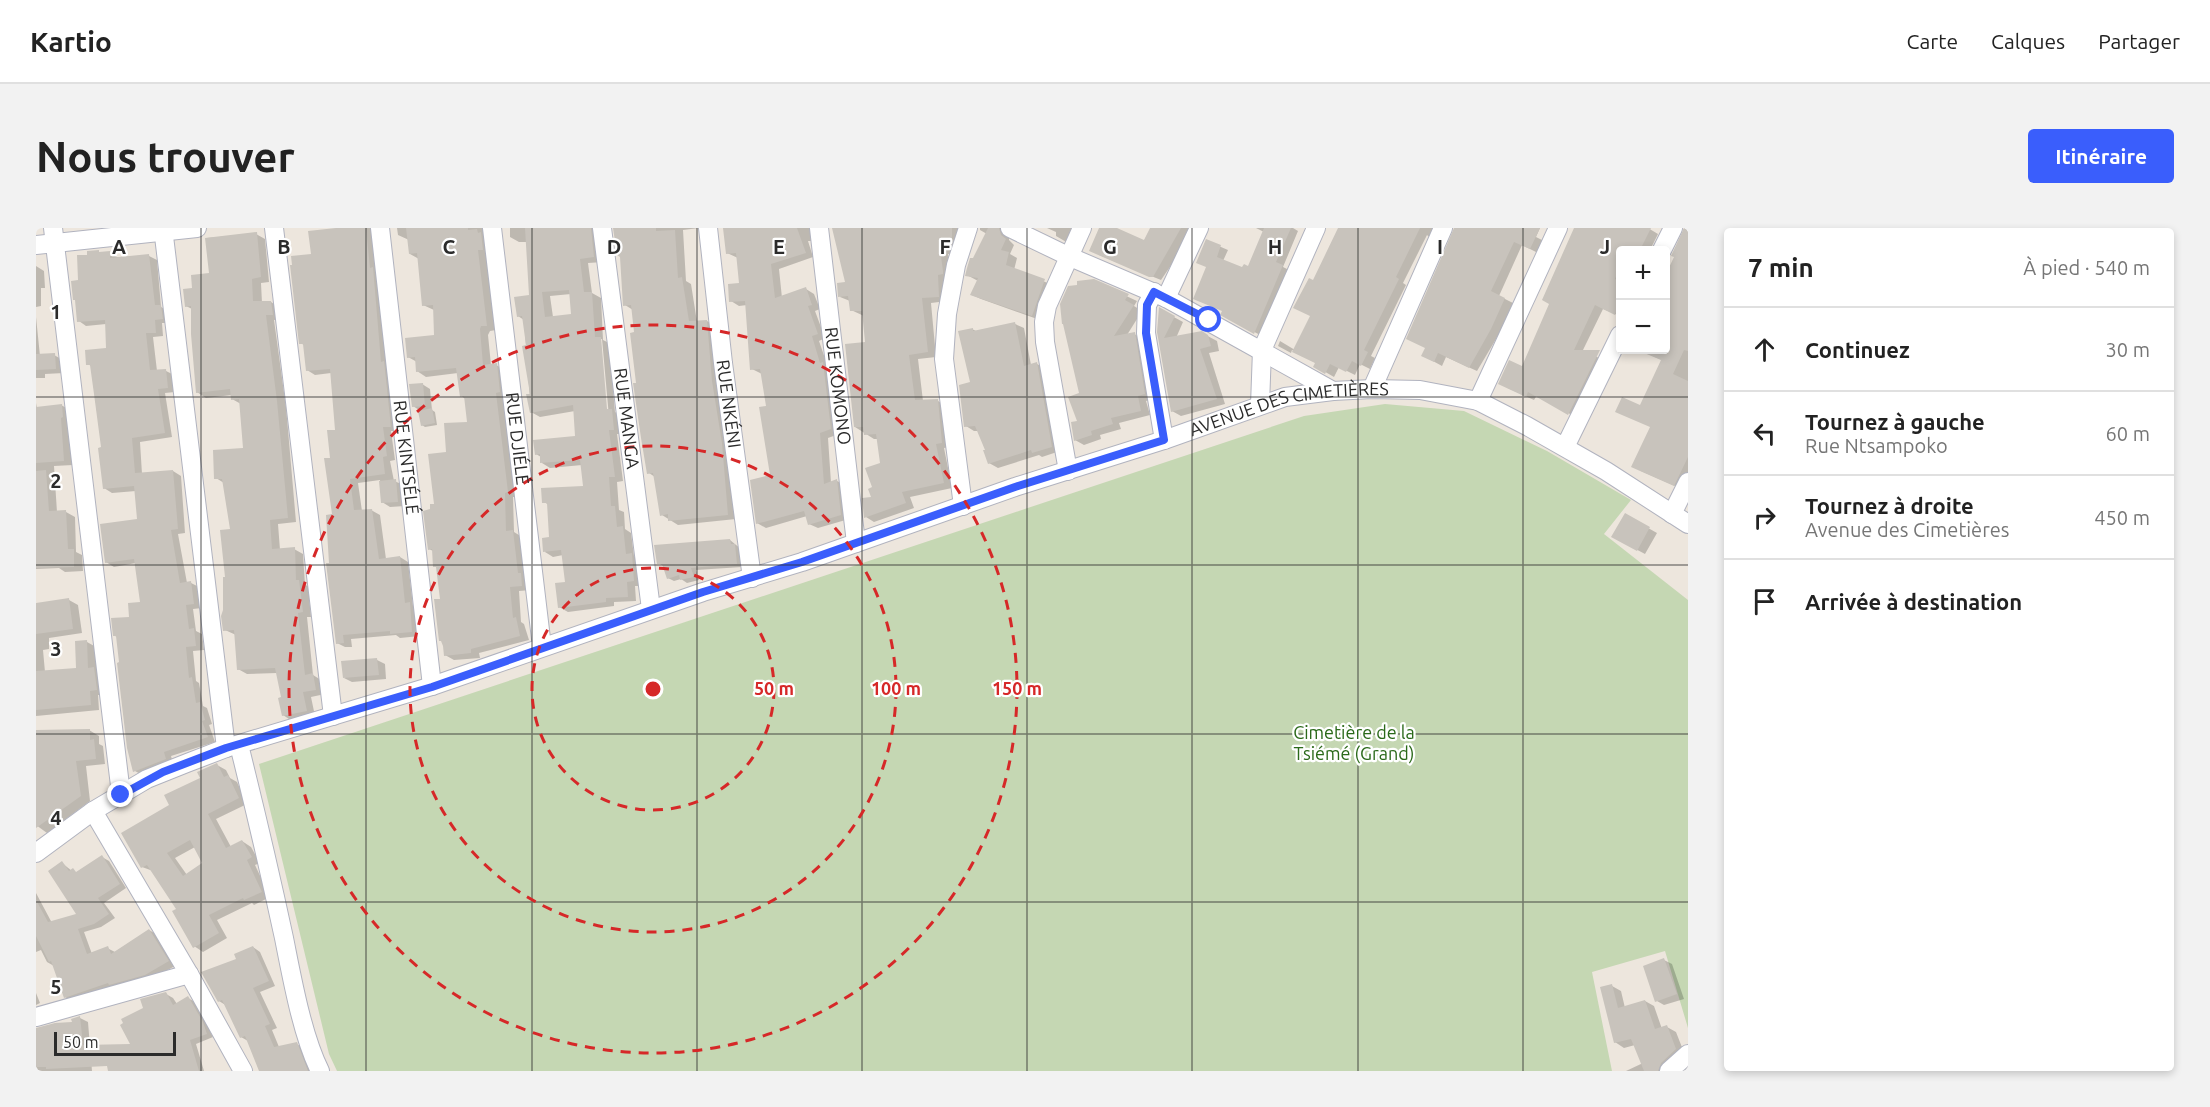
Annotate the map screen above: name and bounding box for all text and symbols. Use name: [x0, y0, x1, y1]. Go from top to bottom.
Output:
text: Kartio: [30, 26, 112, 57]
text: Carte: [1907, 29, 1958, 53]
text: Calques: [1991, 29, 2065, 53]
text: Partager: [2098, 29, 2180, 53]
button: Itinéraire: [2028, 129, 2174, 183]
text: Nous trouver: [36, 133, 295, 180]
text: A: [112, 235, 126, 258]
text: B: [277, 235, 291, 258]
text: C: [443, 235, 456, 258]
text: D: [607, 235, 621, 258]
text: E: [773, 235, 785, 258]
text: F: [939, 235, 951, 258]
text: G: [1103, 235, 1117, 258]
text: H: [1268, 235, 1282, 258]
text: I: [1437, 235, 1443, 258]
text: J: [1600, 235, 1610, 258]
map controls: [1616, 246, 1670, 354]
button: +: [1616, 246, 1670, 300]
text: 7 min: [1748, 253, 1814, 282]
text: À pied · 540 m: [2023, 256, 2150, 279]
text: 1: [50, 300, 62, 323]
button: −: [1616, 300, 1670, 354]
route start: [1195, 306, 1221, 332]
street label: RUE KOMONO: [822, 326, 855, 446]
icon: ahead: [1748, 333, 1781, 366]
text: Continuez: [1805, 337, 1910, 362]
text: 30 m: [2106, 338, 2150, 361]
street label: RUE NKÉNI: [714, 358, 745, 449]
street label: RUE MANGA: [611, 367, 644, 470]
street label: AVENUE DES CIMETIÈRES: [1186, 378, 1389, 439]
street label: RUE DJIÉLÉ: [503, 391, 535, 486]
street label: RUE KINTSÉLÉ: [391, 399, 424, 516]
text: Tournez à gauche: [1805, 409, 1985, 434]
icon: left: [1748, 417, 1781, 450]
text: 60 m: [2106, 422, 2150, 445]
text: Rue Ntsampoko: [1805, 434, 1948, 457]
text: 2: [50, 469, 62, 492]
text: Tournez à droite: [1805, 493, 1974, 518]
icon: right: [1748, 501, 1781, 534]
text: 450 m: [2094, 506, 2150, 529]
text: Avenue des Cimetières: [1805, 518, 2009, 541]
icon: arrive: [1748, 585, 1781, 618]
text: Arrivée à destination: [1805, 589, 2022, 614]
text: 3: [50, 637, 62, 660]
text: 50 m: [754, 678, 794, 698]
text: 100 m: [871, 678, 921, 698]
text: 150 m: [992, 678, 1042, 698]
centre of rings: [643, 679, 663, 699]
park label: Cimetière de la Tsiémé (Grand): [1293, 722, 1415, 764]
route end: [107, 781, 133, 807]
text: 4: [50, 806, 62, 829]
text: 5: [50, 975, 62, 998]
scale bar: [54, 1029, 176, 1056]
text: 50 m: [63, 1033, 99, 1051]

